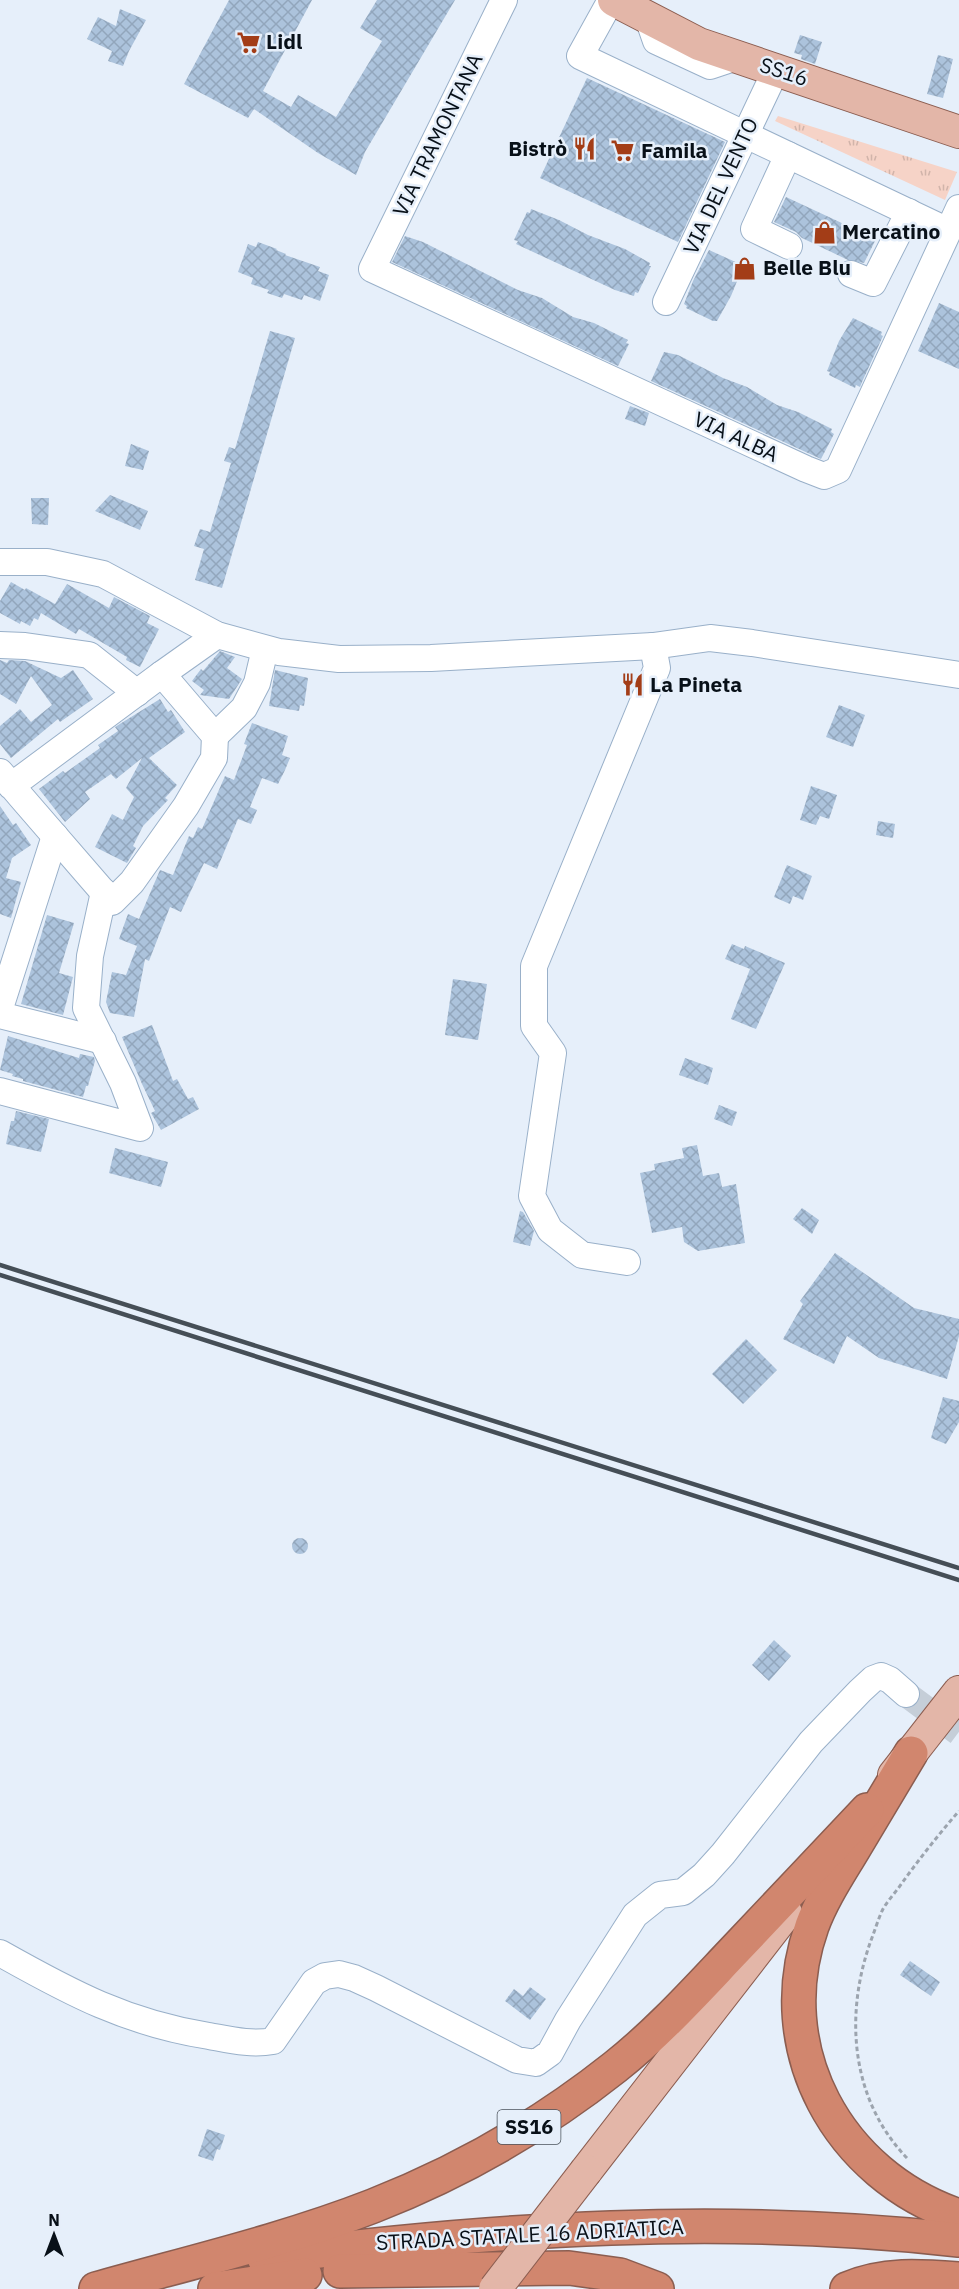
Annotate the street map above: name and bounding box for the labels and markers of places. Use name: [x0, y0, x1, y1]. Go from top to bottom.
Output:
place label: Lidl: [266, 27, 302, 55]
supermarket icon: Lidl: [235, 29, 261, 55]
place label: Bistrò: [508, 134, 567, 162]
restaurant icon: Bistrò: [572, 136, 598, 162]
place label: Famila: [641, 136, 708, 164]
supermarket icon: Famila: [610, 138, 636, 164]
place label: Mercatino: [842, 217, 941, 245]
shop icon: Mercatino: [811, 219, 837, 245]
place label: Belle Blu: [763, 253, 851, 281]
shop icon: Belle Blu: [732, 255, 758, 281]
place label: La Pineta: [650, 670, 742, 698]
restaurant icon: La Pineta: [619, 672, 645, 698]

